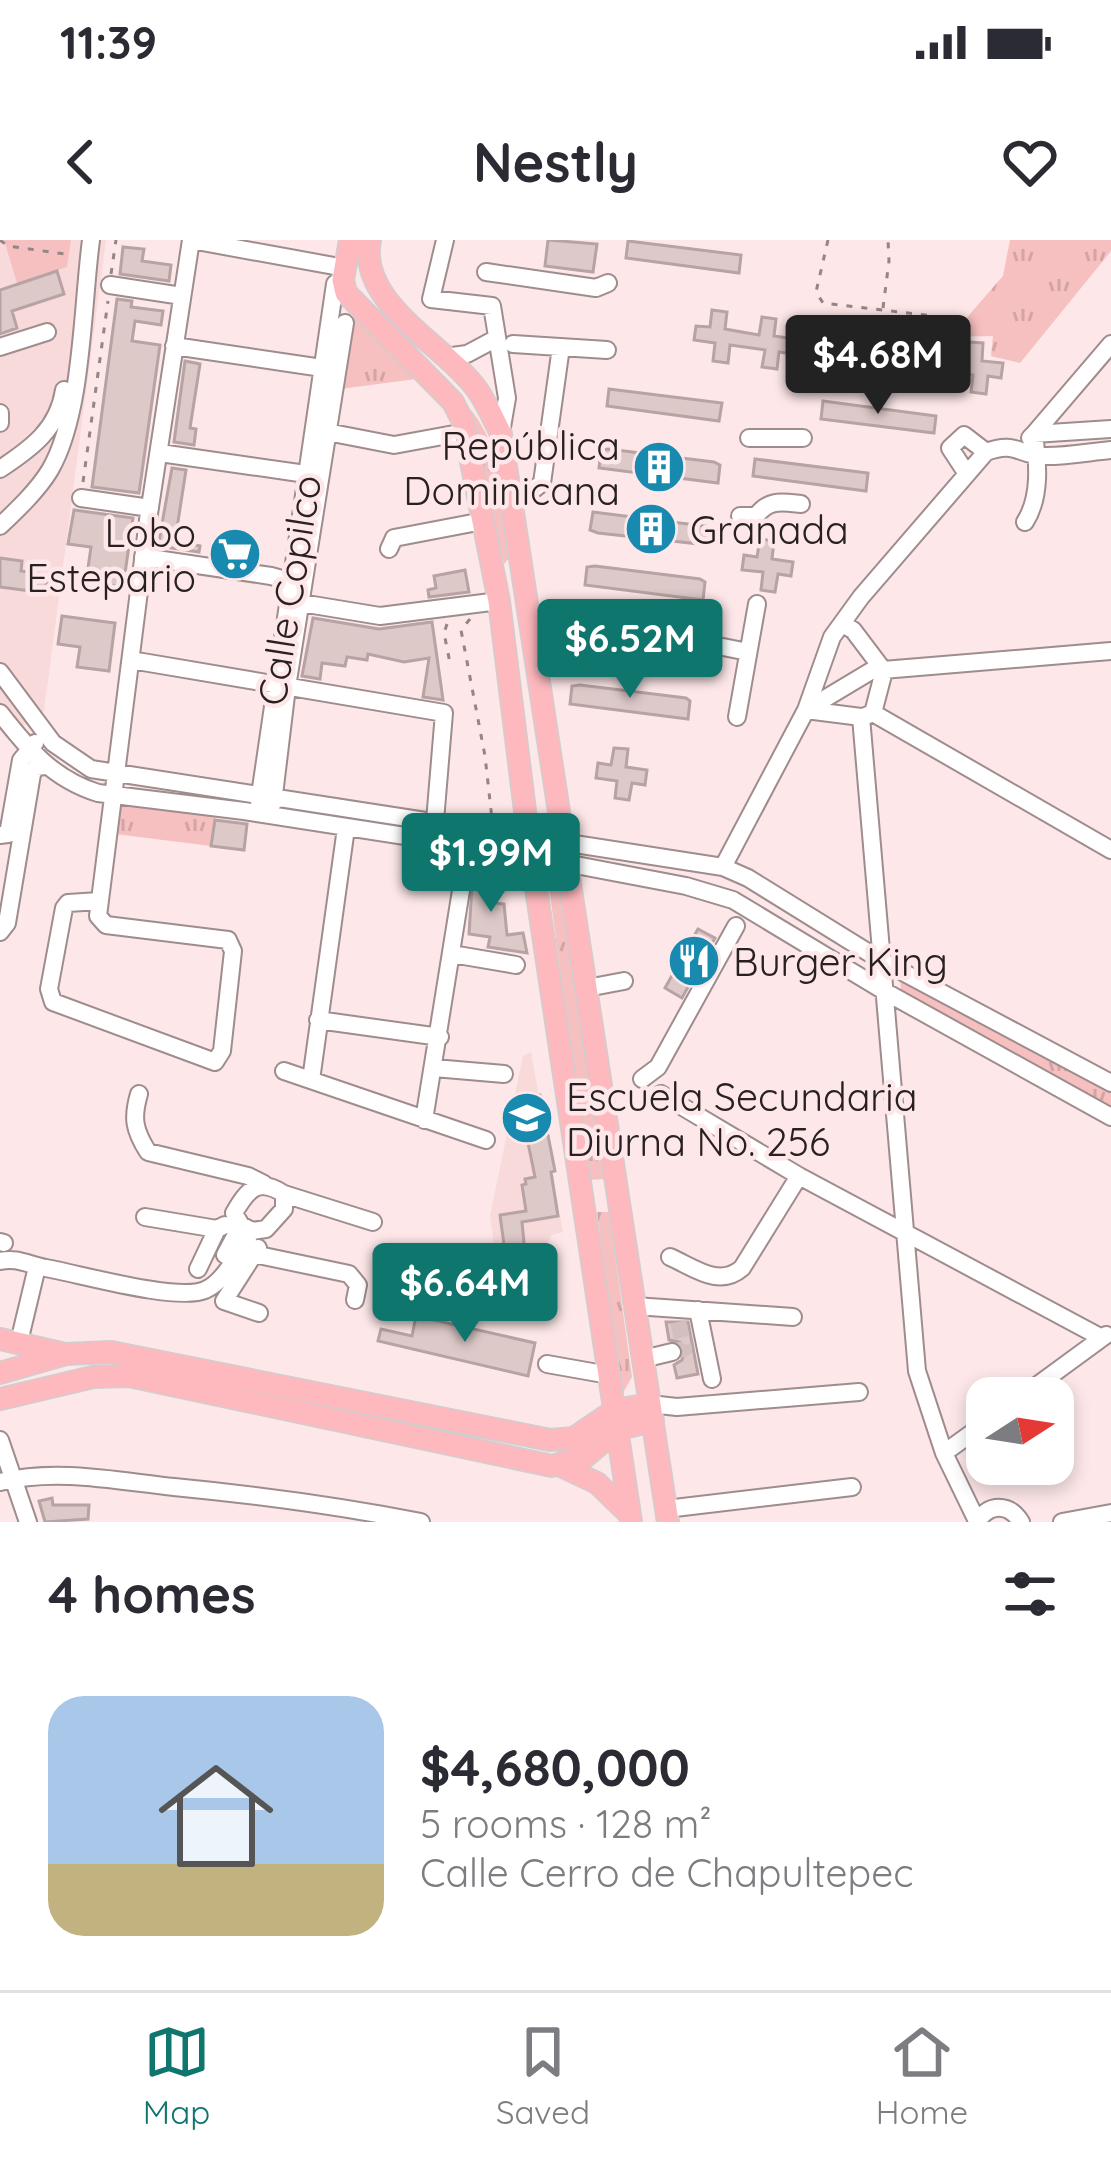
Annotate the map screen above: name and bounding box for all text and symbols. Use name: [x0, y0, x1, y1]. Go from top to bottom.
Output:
text: 11:39: [60, 14, 157, 70]
text: Nestly: [473, 128, 638, 196]
icon: back: [48, 129, 114, 195]
icon: heart: [997, 129, 1063, 195]
pin: $4.68M: [780, 315, 976, 417]
text: $4.68M: [813, 329, 943, 378]
place label: República Dominicana: [403, 421, 620, 515]
building icon: República Dominicana: [631, 439, 687, 495]
street label: Calle Copilco: [247, 471, 331, 709]
building icon: Granada: [623, 501, 679, 557]
place label: Granada: [690, 505, 849, 554]
place label: Lobo Estepario: [26, 508, 196, 602]
supermarket icon: Lobo Estepario: [207, 526, 263, 582]
pin: $6.52M: [532, 599, 728, 701]
text: $6.52M: [564, 613, 696, 662]
pin: $1.99M: [393, 813, 589, 915]
text: $1.99M: [429, 827, 553, 876]
restaurant icon: Burger King: [666, 933, 722, 989]
place label: Burger King: [733, 937, 948, 986]
place label: Escuela Secundaria Diurna No. 256: [566, 1072, 917, 1166]
school or university icon: Escuela Secundaria Diurna No. 256: [499, 1090, 555, 1146]
pin: $6.64M: [367, 1243, 563, 1345]
text: $6.64M: [399, 1257, 531, 1306]
north arrow: [966, 1377, 1074, 1485]
map controls: [966, 1377, 1074, 1485]
icon: filters: [997, 1561, 1063, 1627]
text: 4 homes: [48, 1562, 256, 1626]
text: $4,680,000: [420, 1735, 690, 1799]
icon: home: [144, 1744, 288, 1888]
text: 5 rooms · 128 m²: [420, 1799, 712, 1848]
text: Calle Cerro de Chapultepec: [420, 1848, 913, 1897]
tab: Map: [143, 2019, 210, 2132]
tab: Saved: [496, 2019, 590, 2132]
tab: Home: [876, 2019, 968, 2132]

